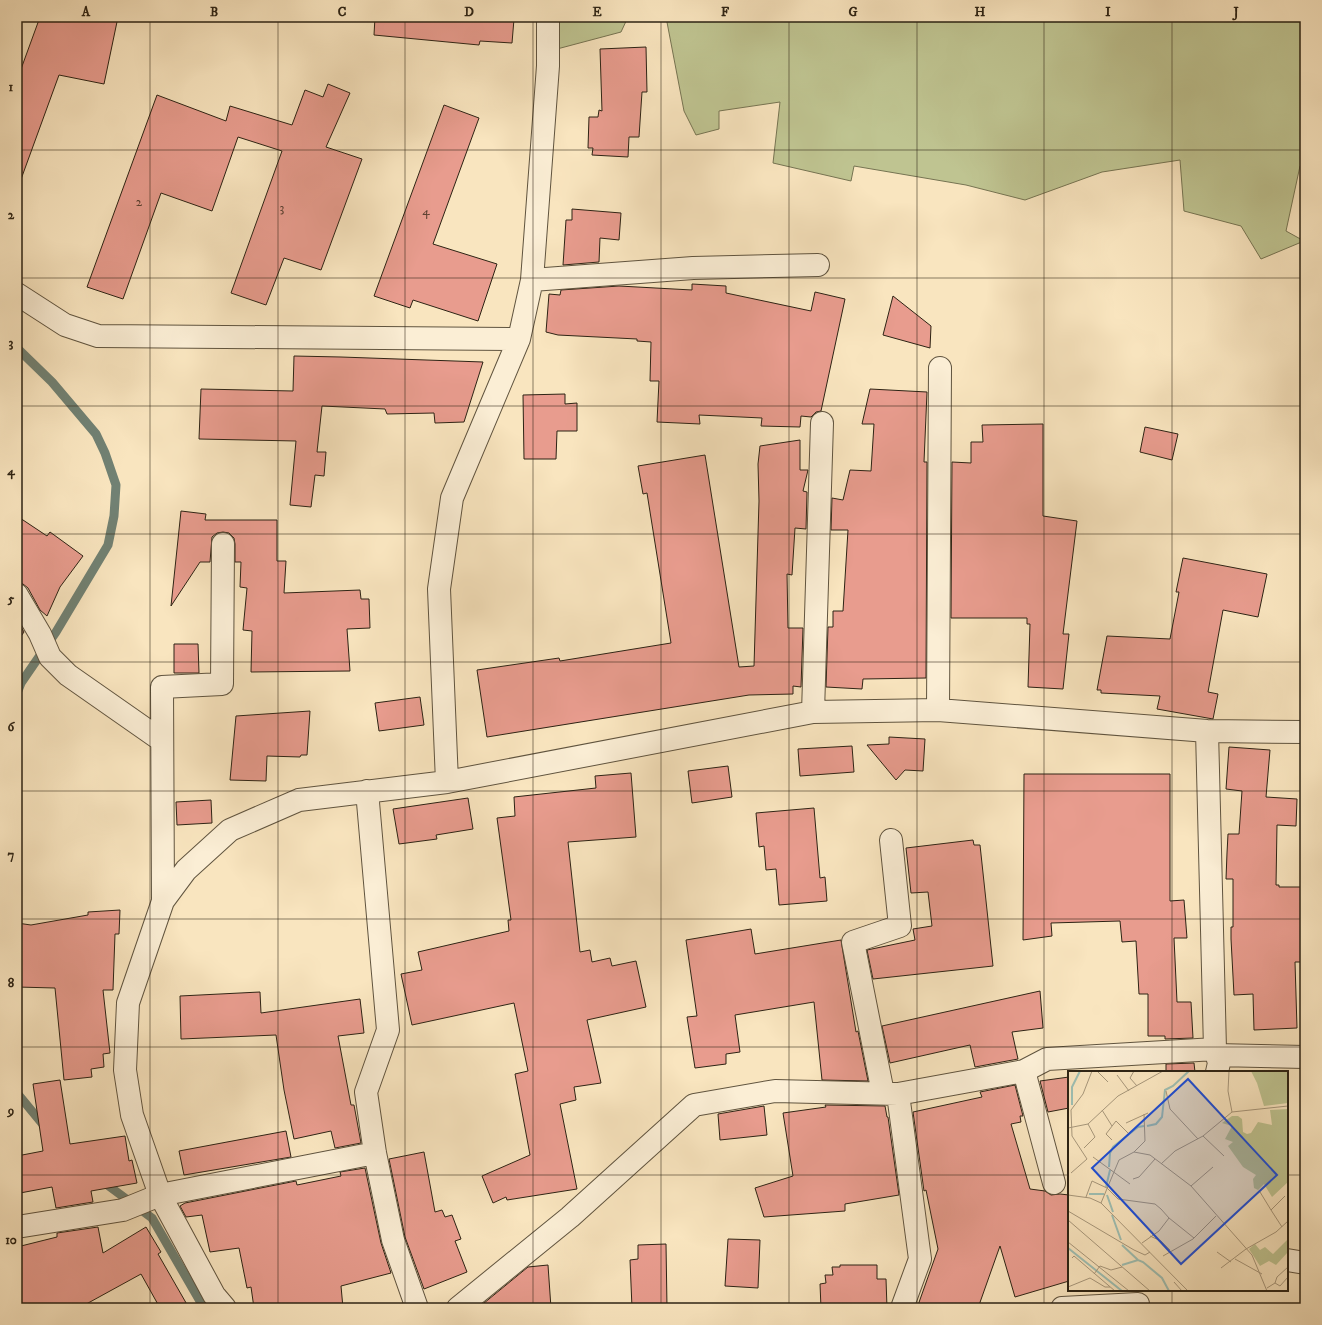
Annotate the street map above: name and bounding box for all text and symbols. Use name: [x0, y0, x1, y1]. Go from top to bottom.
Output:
text: A: [81, 4, 91, 20]
text: B: [210, 4, 218, 20]
text: C: [338, 4, 347, 20]
text: D: [464, 4, 474, 20]
text: E: [592, 4, 602, 20]
text: F: [721, 4, 730, 20]
text: G: [848, 4, 858, 20]
text: H: [975, 4, 986, 20]
text: I: [1105, 4, 1111, 20]
text: J: [1231, 4, 1239, 21]
text: 1: [9, 79, 14, 95]
house number: 2: [136, 194, 143, 210]
house number: 3: [280, 200, 285, 216]
house number: 4: [422, 203, 430, 219]
text: 2: [8, 207, 15, 223]
text: 3: [9, 335, 14, 351]
text: 4: [6, 463, 15, 480]
text: 5: [7, 591, 15, 607]
text: 6: [8, 719, 16, 735]
text: 7: [8, 847, 15, 863]
text: 8: [8, 975, 15, 991]
inset map: [1068, 1071, 1288, 1291]
text: 9: [7, 1103, 14, 1119]
text: 10: [5, 1232, 17, 1248]

